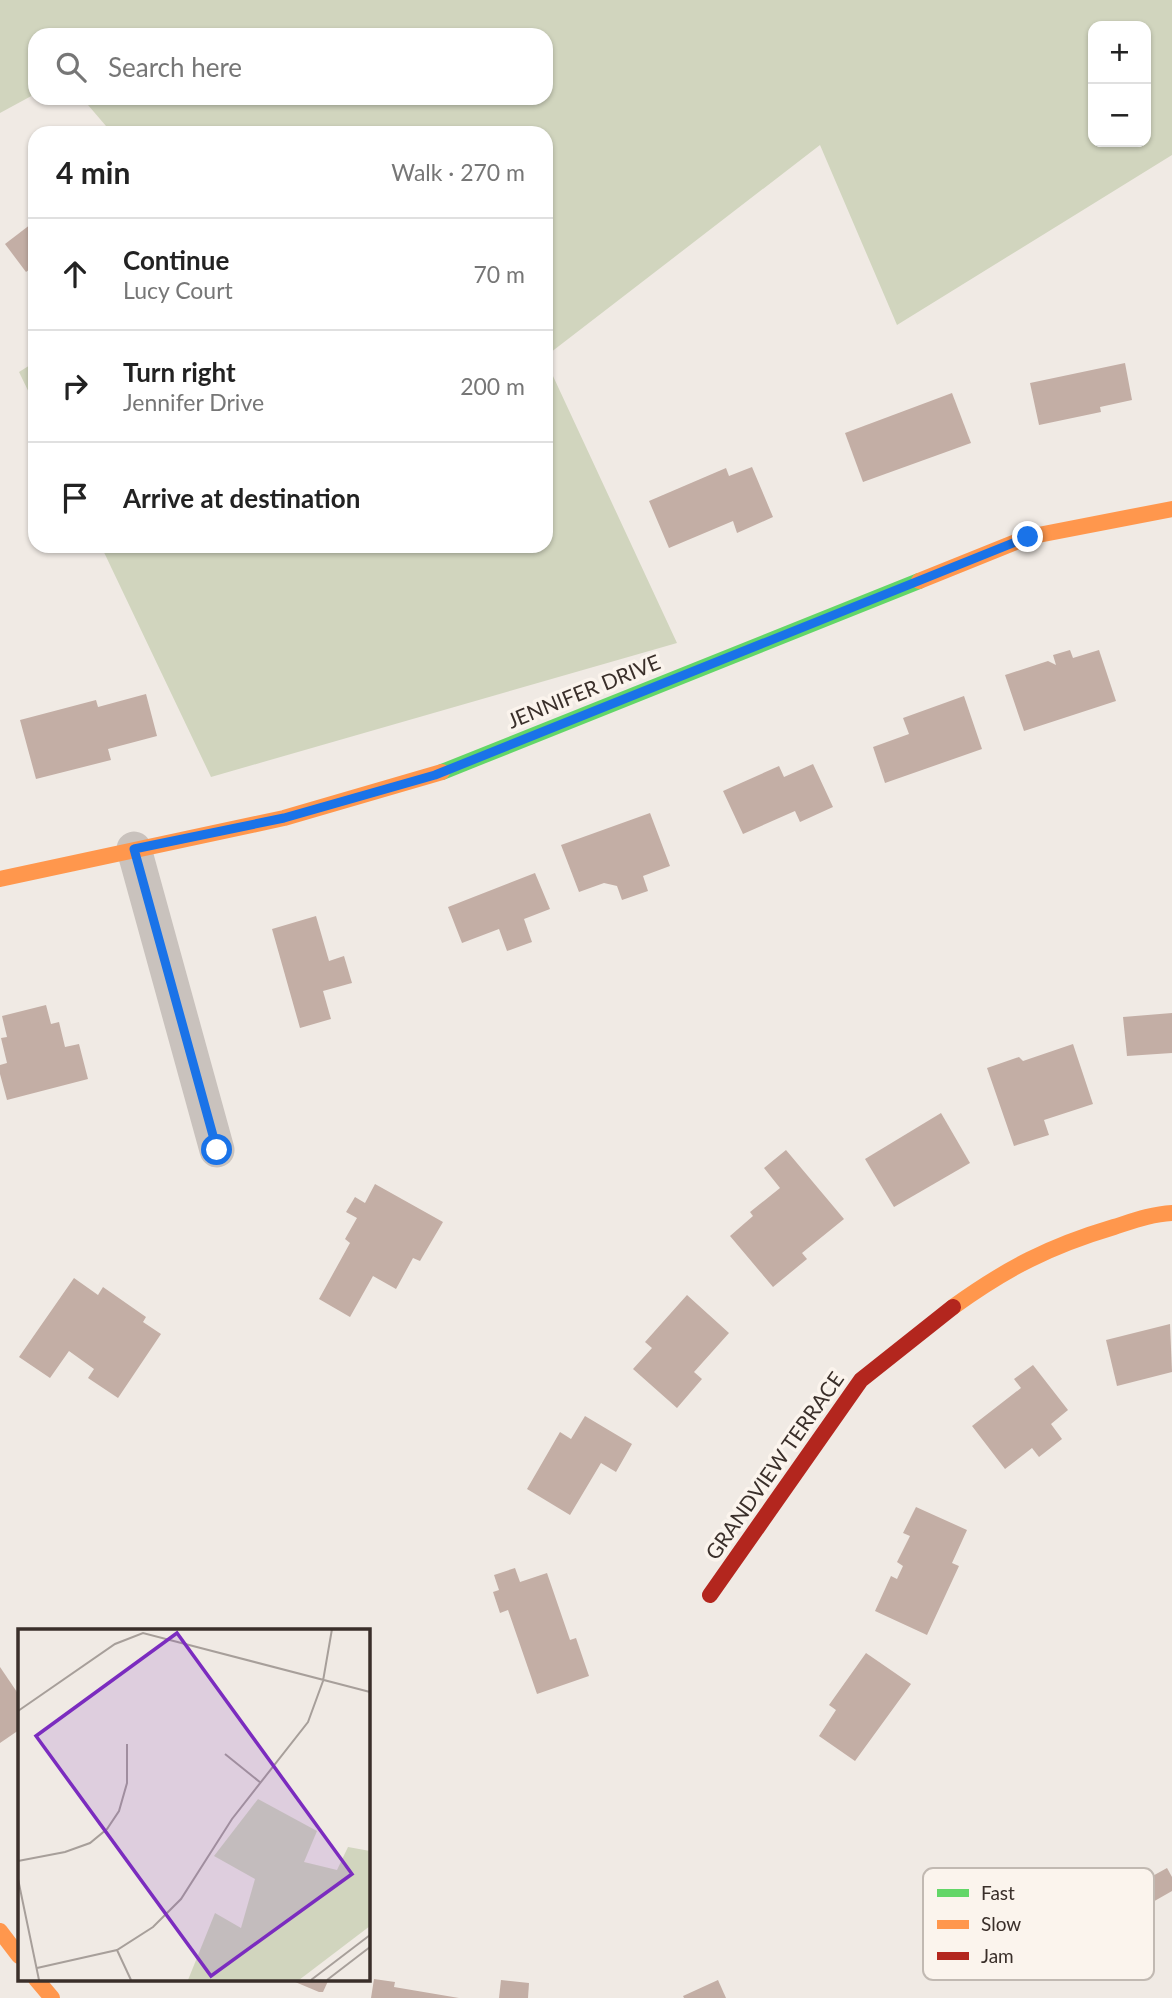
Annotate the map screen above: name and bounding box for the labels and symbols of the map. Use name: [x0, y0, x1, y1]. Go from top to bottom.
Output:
route end: [1012, 521, 1043, 552]
street label: JENNIFER DRIVE: [503, 649, 664, 733]
route start: [201, 1134, 232, 1165]
street label: GRANDVIEW TERRACE: [699, 1366, 848, 1564]
inset map: [18, 1629, 369, 1980]
legend: [923, 1868, 1154, 1980]
text: Fast: [981, 1881, 1015, 1904]
text: Slow: [981, 1912, 1021, 1935]
text: Jam: [981, 1944, 1014, 1967]

